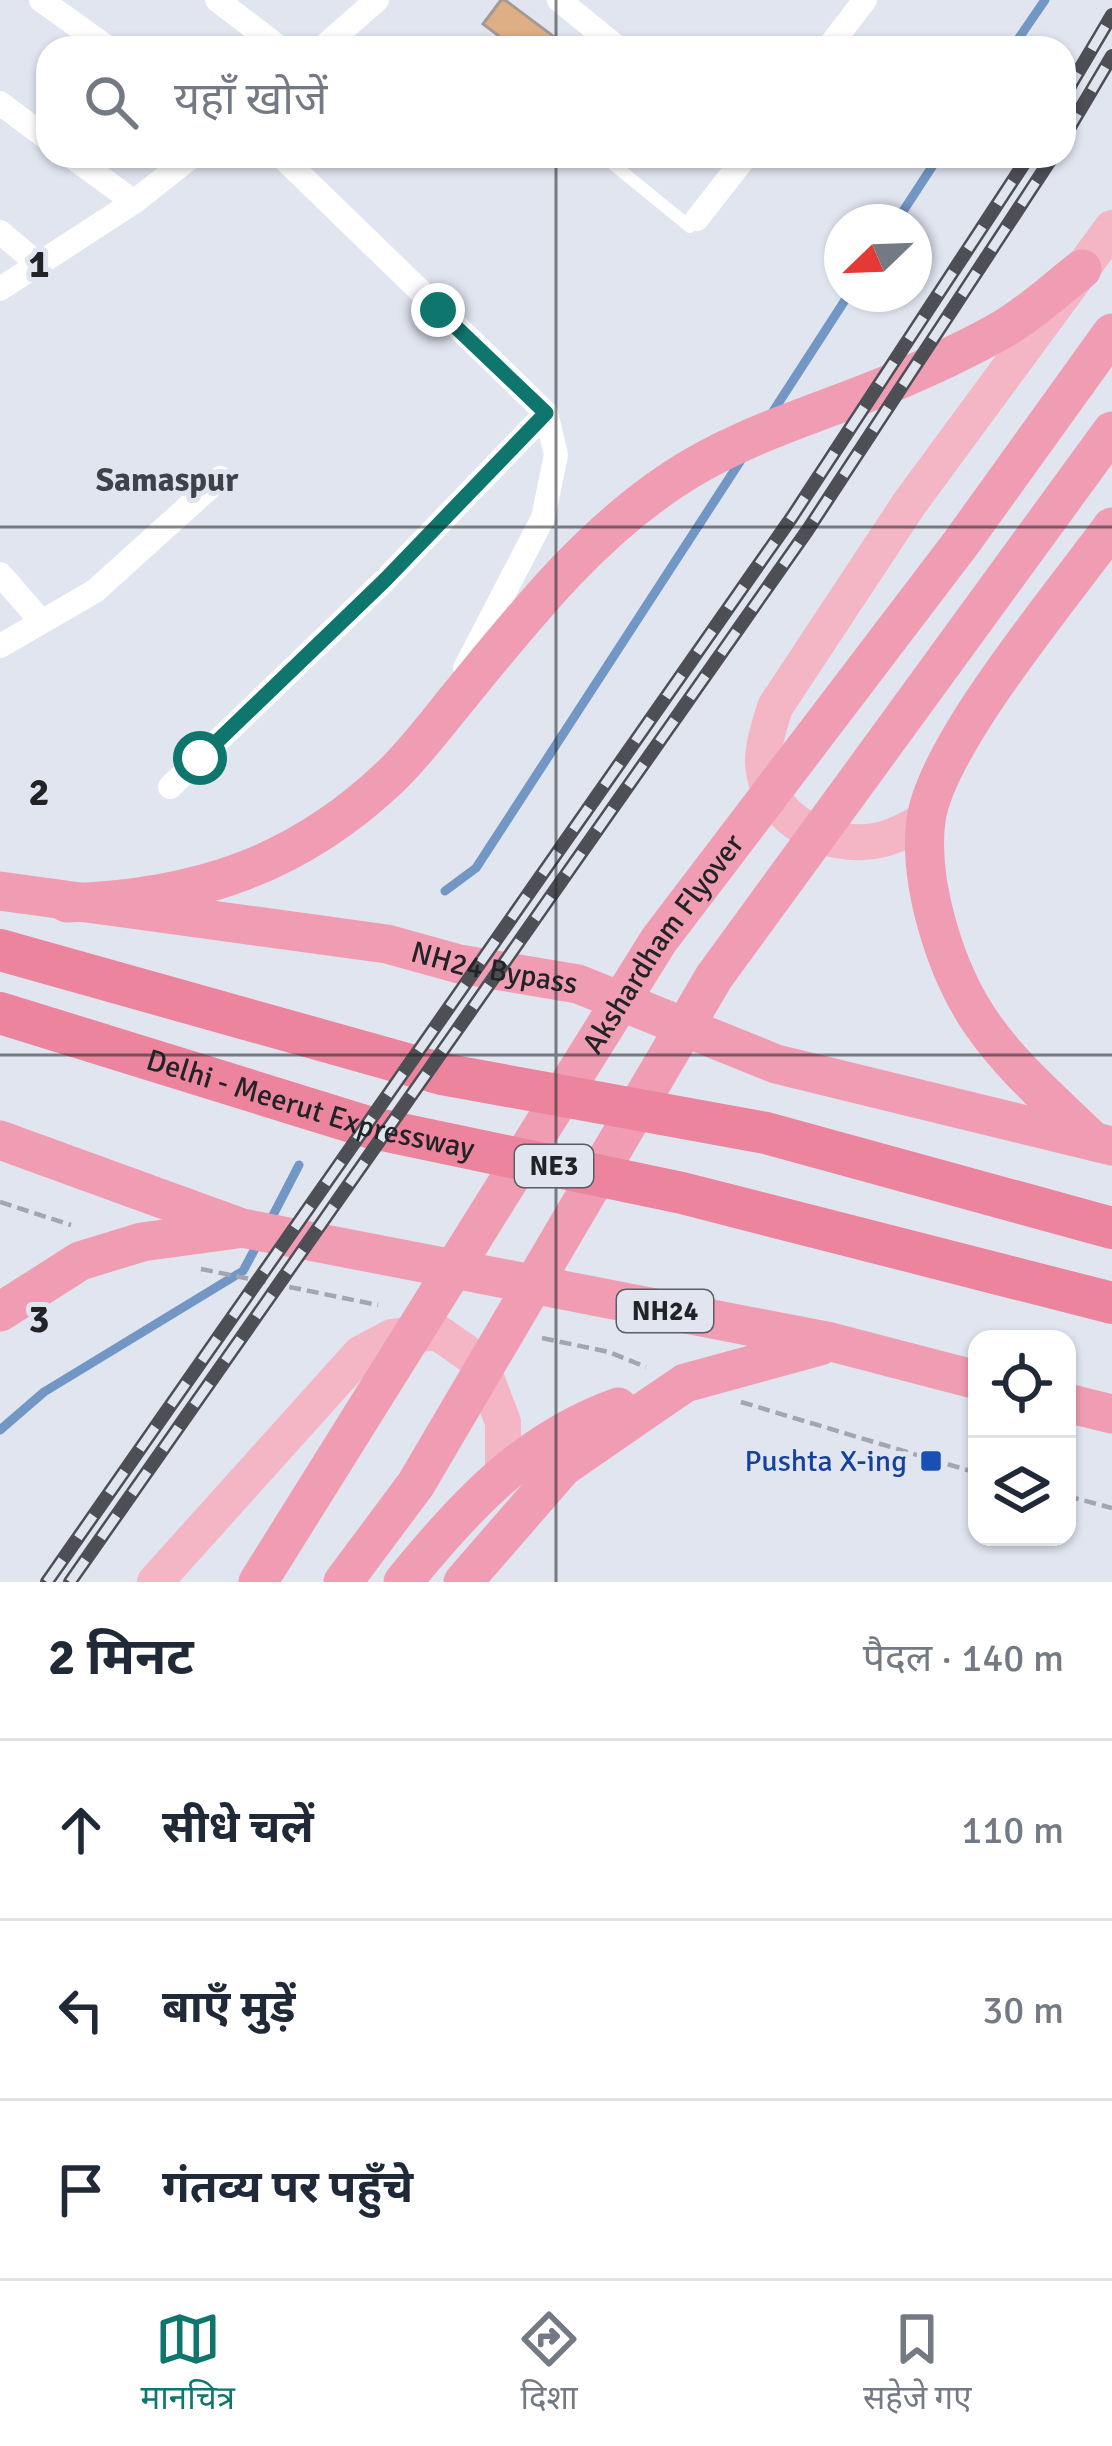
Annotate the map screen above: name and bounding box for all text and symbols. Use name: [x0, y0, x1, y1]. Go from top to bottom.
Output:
search box: [36, 36, 1076, 168]
icon: search: [78, 69, 144, 135]
text: यहाँ खोजें: [174, 72, 327, 127]
north arrow: [824, 204, 932, 312]
text: 1: [28, 240, 50, 288]
route end: [411, 283, 465, 337]
district label: Samaspur: [96, 460, 239, 501]
route start: [173, 731, 227, 785]
text: 2: [28, 768, 50, 816]
street label: Akshardham Flyover: [575, 827, 752, 1061]
street label: NH24 Bypass: [407, 934, 580, 1003]
street label: Delhi - Meerut Expressway: [142, 1042, 478, 1168]
road number: NE3: [515, 1145, 593, 1187]
road number: NH24: [617, 1290, 713, 1332]
text: 3: [28, 1295, 50, 1343]
map controls: [968, 1330, 1076, 1546]
button: locate: [968, 1330, 1076, 1438]
button: layers: [968, 1438, 1076, 1546]
place label: Pushta X-ing: [745, 1443, 907, 1480]
marker: Pushta X-ing: [918, 1448, 944, 1474]
text: 2 मिनट: [48, 1626, 194, 1689]
text: पैदल · 140 m: [863, 1634, 1064, 1682]
icon: ahead: [48, 1797, 114, 1863]
text: सीधे चलें: [162, 1800, 314, 1855]
text: 110 m: [961, 1806, 1064, 1854]
icon: left: [48, 1977, 114, 2043]
text: बाएँ मुड़ें: [162, 1980, 295, 2035]
text: 30 m: [982, 1986, 1064, 2034]
icon: arrive: [48, 2157, 114, 2223]
text: गंतव्य पर पहुँचे: [162, 2160, 413, 2215]
tab: मानचित्र: [141, 2306, 235, 2422]
tab: दिशा: [516, 2306, 582, 2422]
tab: सहेजे गए: [863, 2306, 971, 2422]

